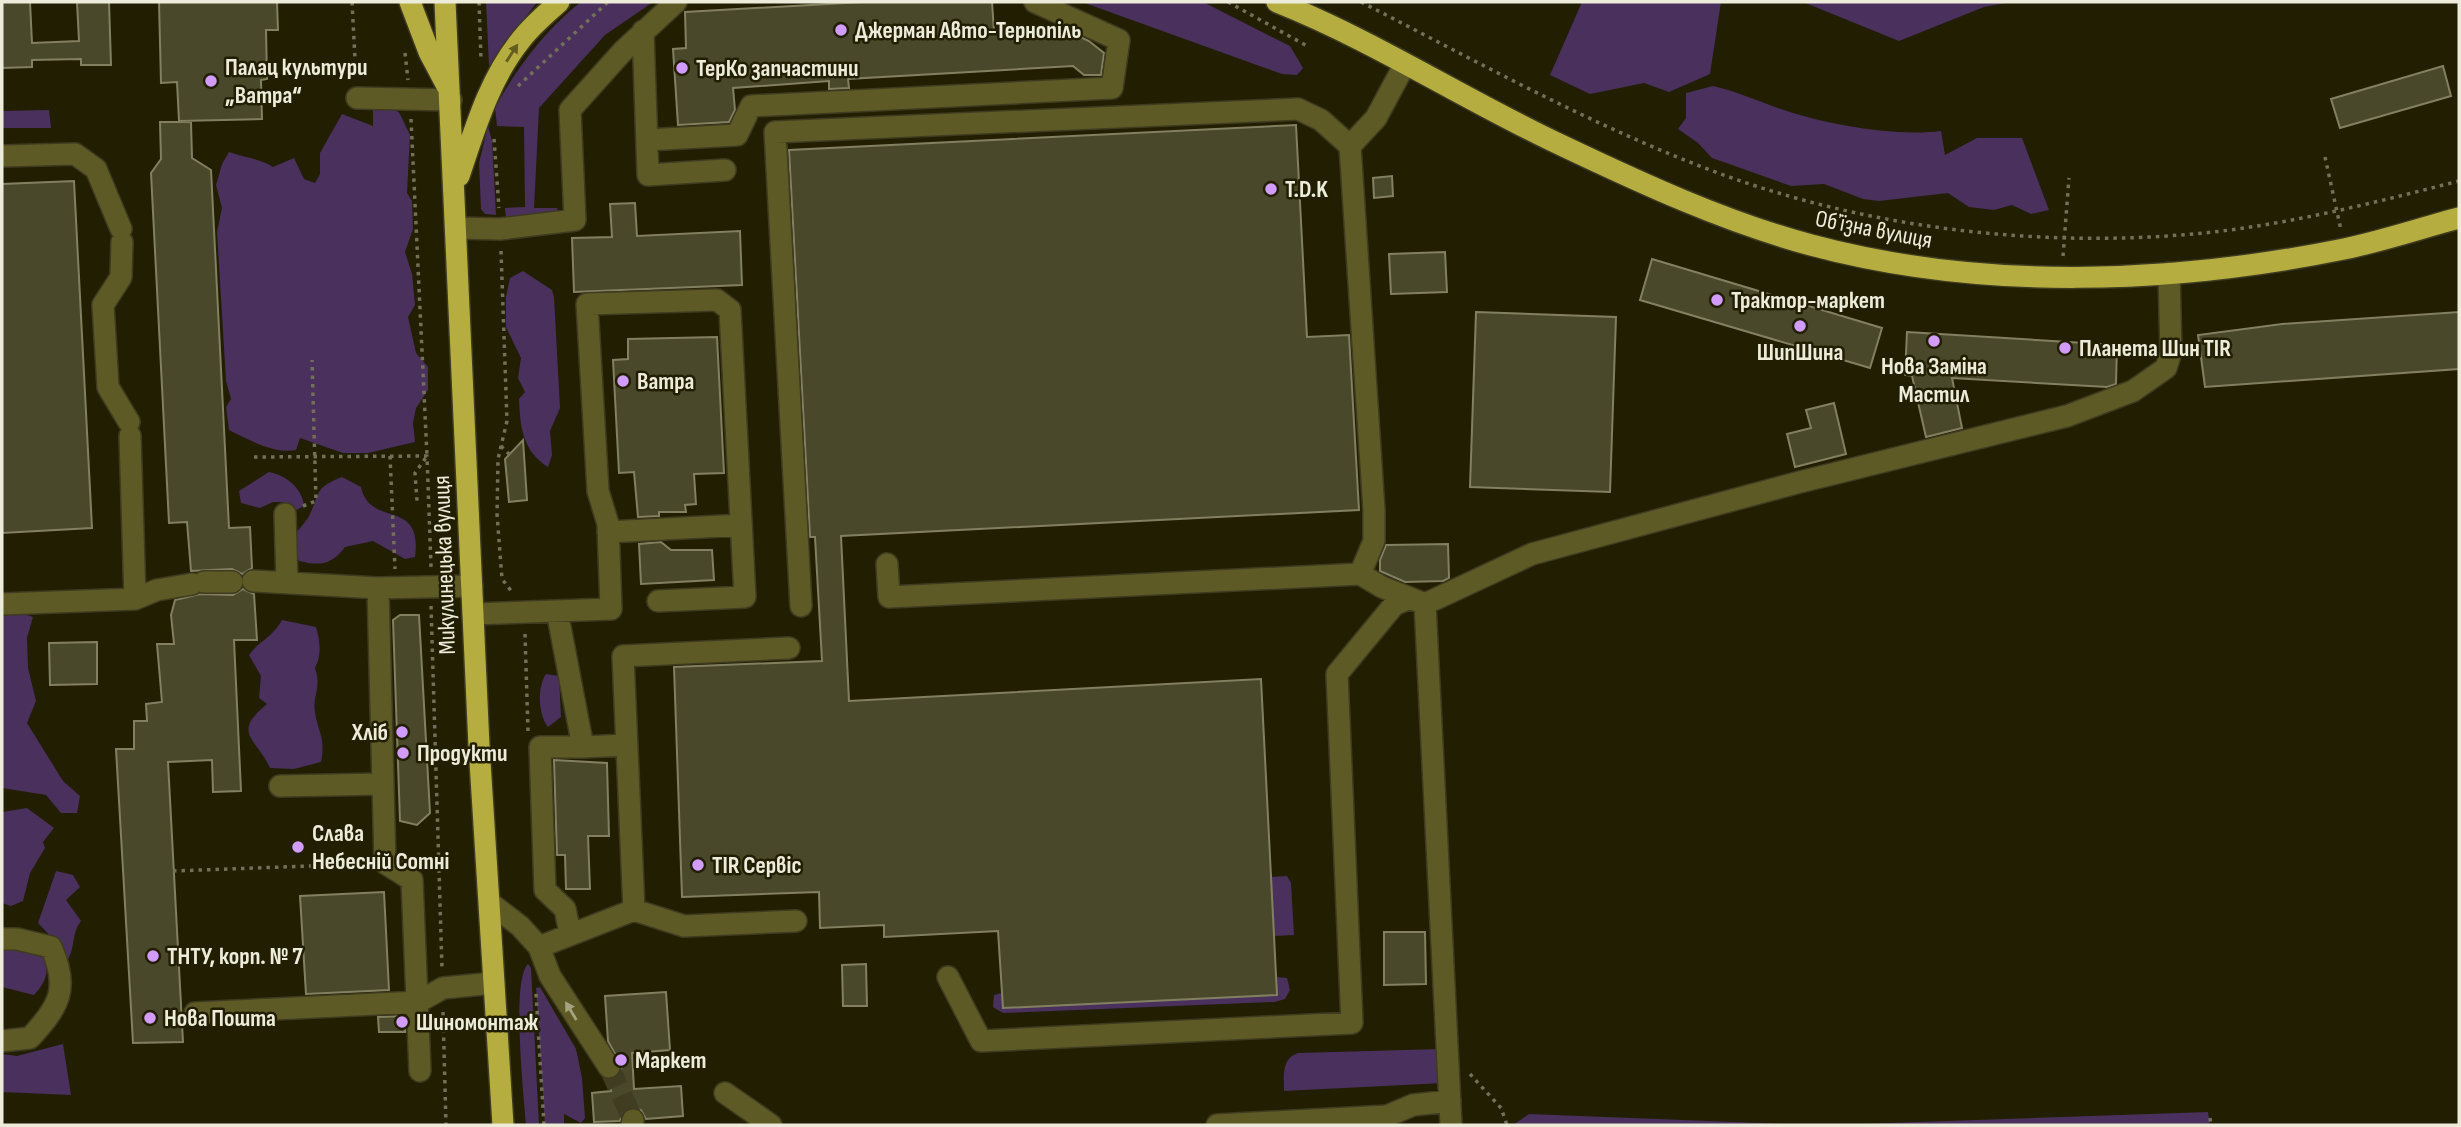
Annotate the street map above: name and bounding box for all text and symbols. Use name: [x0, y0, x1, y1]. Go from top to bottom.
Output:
place label: Джерман Авто-Тернопіль: [855, 16, 1081, 45]
marker: Джерман Авто-Тернопіль: [833, 22, 849, 38]
one-way arrow: [505, 44, 519, 62]
place label: Палац культури „Ватра“: [225, 53, 368, 110]
place label: ТерКо запчастини: [696, 54, 858, 83]
marker: ТерКо запчастини: [674, 60, 690, 76]
marker: Палац культури „Ватра“: [203, 73, 219, 89]
place label: T.D.K: [1285, 175, 1328, 204]
marker: T.D.K: [1263, 181, 1279, 197]
street label: Обʼїзна вулиця: [1813, 204, 1935, 255]
place label: Трактор-маркет: [1731, 286, 1885, 315]
marker: Трактор-маркет: [1709, 292, 1725, 308]
marker: ШипШина: [1792, 318, 1808, 334]
marker: Нова Заміна Мастил: [1926, 333, 1942, 349]
place label: Планета Шин TIR: [2079, 334, 2231, 363]
place label: ШипШина: [1757, 338, 1843, 367]
marker: Планета Шин TIR: [2057, 340, 2073, 356]
place label: Нова Заміна Мастил: [1881, 352, 1987, 409]
place label: Ватра: [637, 367, 694, 396]
marker: Ватра: [615, 373, 631, 389]
street label: Микулинецька вулиця: [427, 475, 462, 655]
place label: Хліб: [351, 718, 388, 747]
marker: Хліб: [394, 724, 410, 740]
place label: Продукти: [417, 739, 507, 768]
marker: Продукти: [395, 745, 411, 761]
place label: Слава Небесній Сотні: [312, 819, 449, 876]
marker: Слава Небесній Сотні: [290, 839, 306, 855]
place label: TIR Сервіс: [712, 851, 802, 880]
marker: TIR Сервіс: [690, 857, 706, 873]
place label: ТНТУ, корп. № 7: [167, 942, 303, 971]
marker: ТНТУ, корп. № 7: [145, 948, 161, 964]
one-way arrow: [565, 1001, 578, 1021]
place label: Нова Пошта: [164, 1004, 276, 1033]
place label: Шиномонтаж: [416, 1008, 539, 1037]
marker: Нова Пошта: [142, 1010, 158, 1026]
marker: Шиномонтаж: [394, 1014, 410, 1030]
place label: Маркет: [635, 1046, 706, 1075]
marker: Маркет: [613, 1052, 629, 1068]

